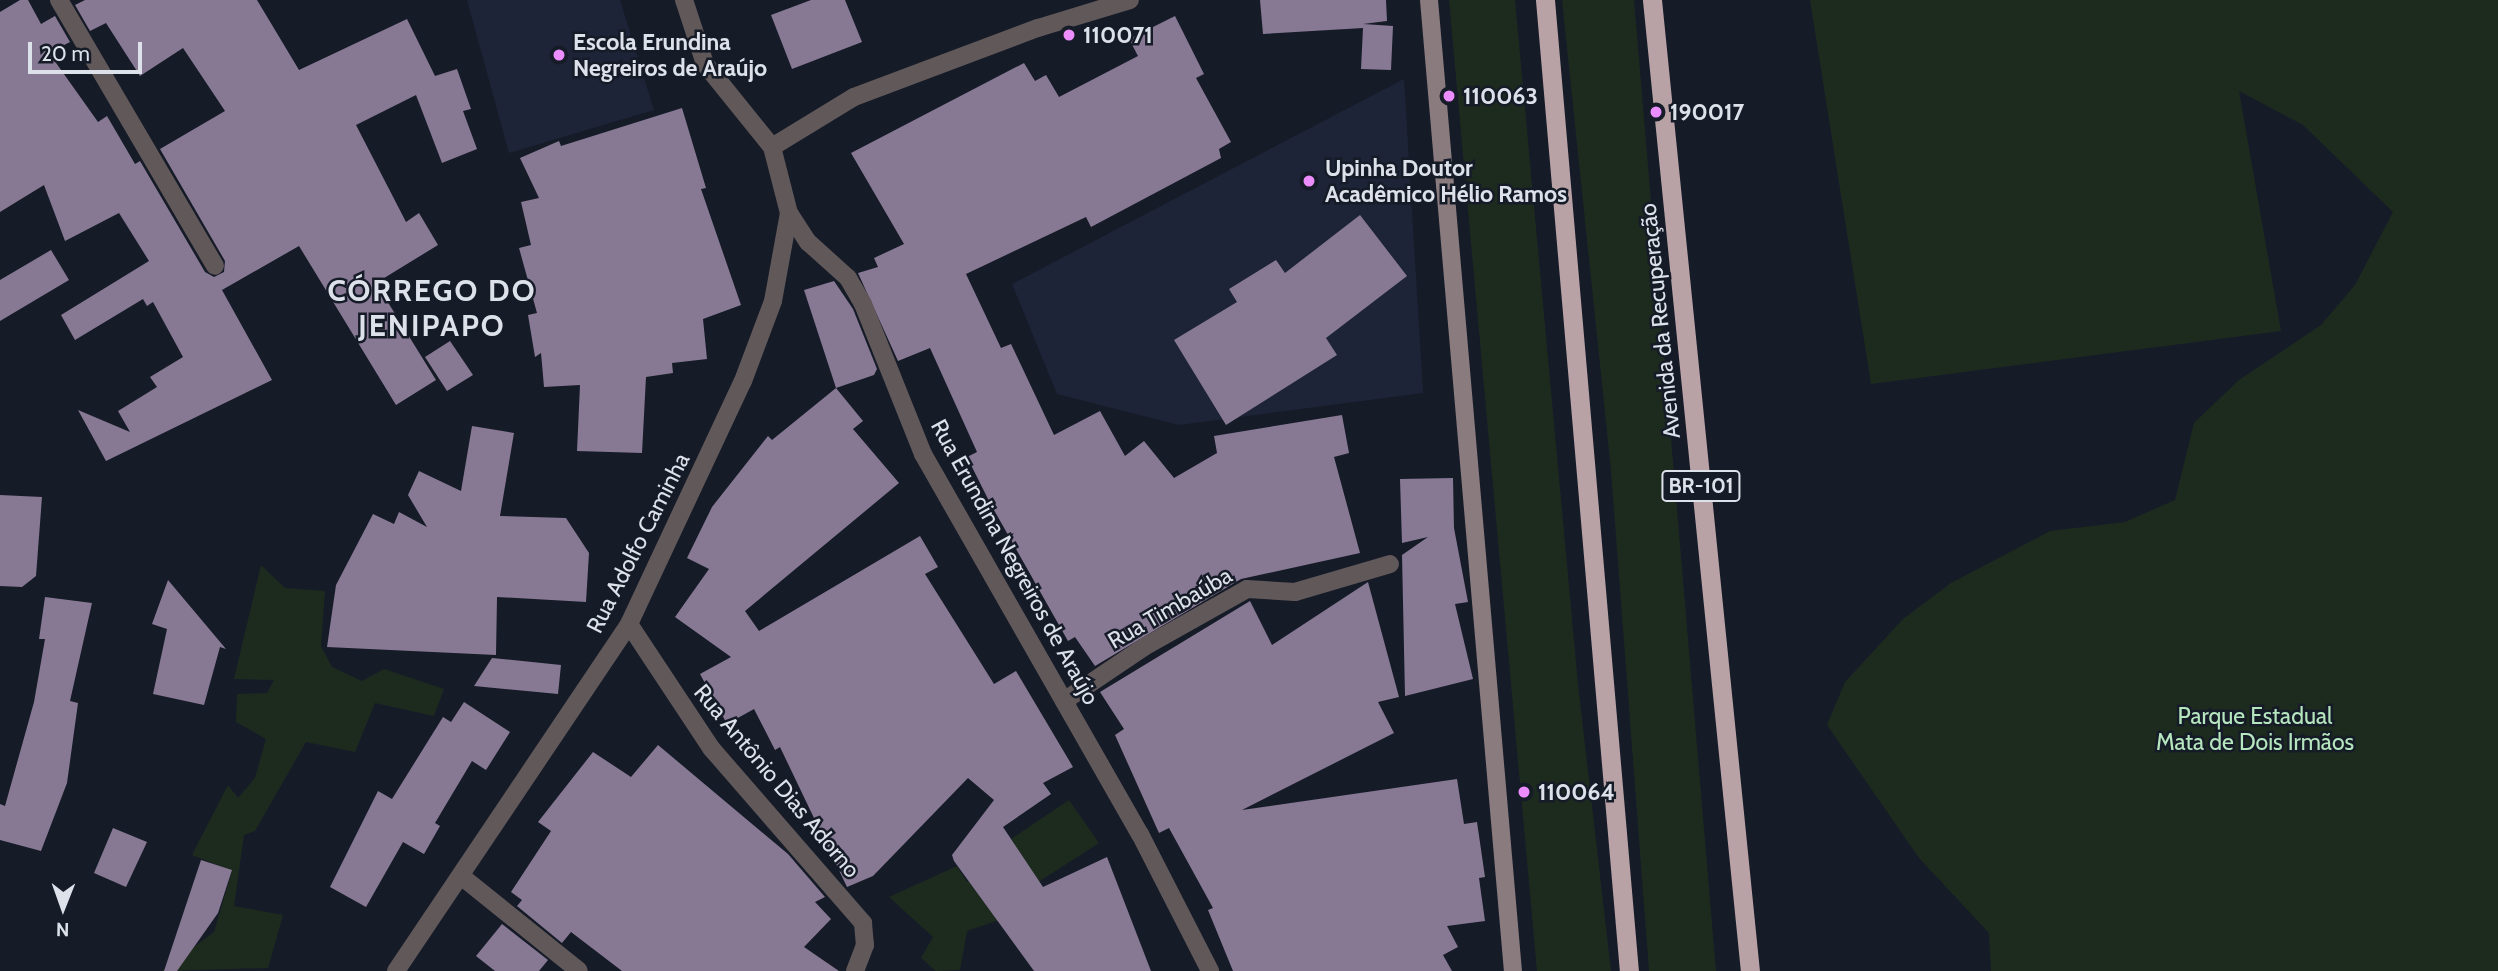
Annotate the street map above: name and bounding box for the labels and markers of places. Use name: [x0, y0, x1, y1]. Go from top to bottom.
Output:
place label: 110071: [1083, 21, 1153, 49]
marker: 110071: [1061, 27, 1077, 43]
place label: Escola Erundina Negreiros de Araújo: [573, 28, 767, 82]
marker: Escola Erundina Negreiros de Araújo: [551, 47, 567, 63]
place label: 110063: [1463, 82, 1538, 110]
marker: 110063: [1441, 88, 1457, 104]
place label: 190017: [1670, 98, 1744, 126]
marker: 190017: [1648, 104, 1664, 120]
place label: Upinha Doutor Acadêmico Hélio Ramos: [1325, 154, 1567, 208]
marker: Upinha Doutor Acadêmico Hélio Ramos: [1299, 171, 1319, 191]
place label: 110064: [1538, 778, 1615, 806]
marker: 110064: [1516, 784, 1532, 800]

